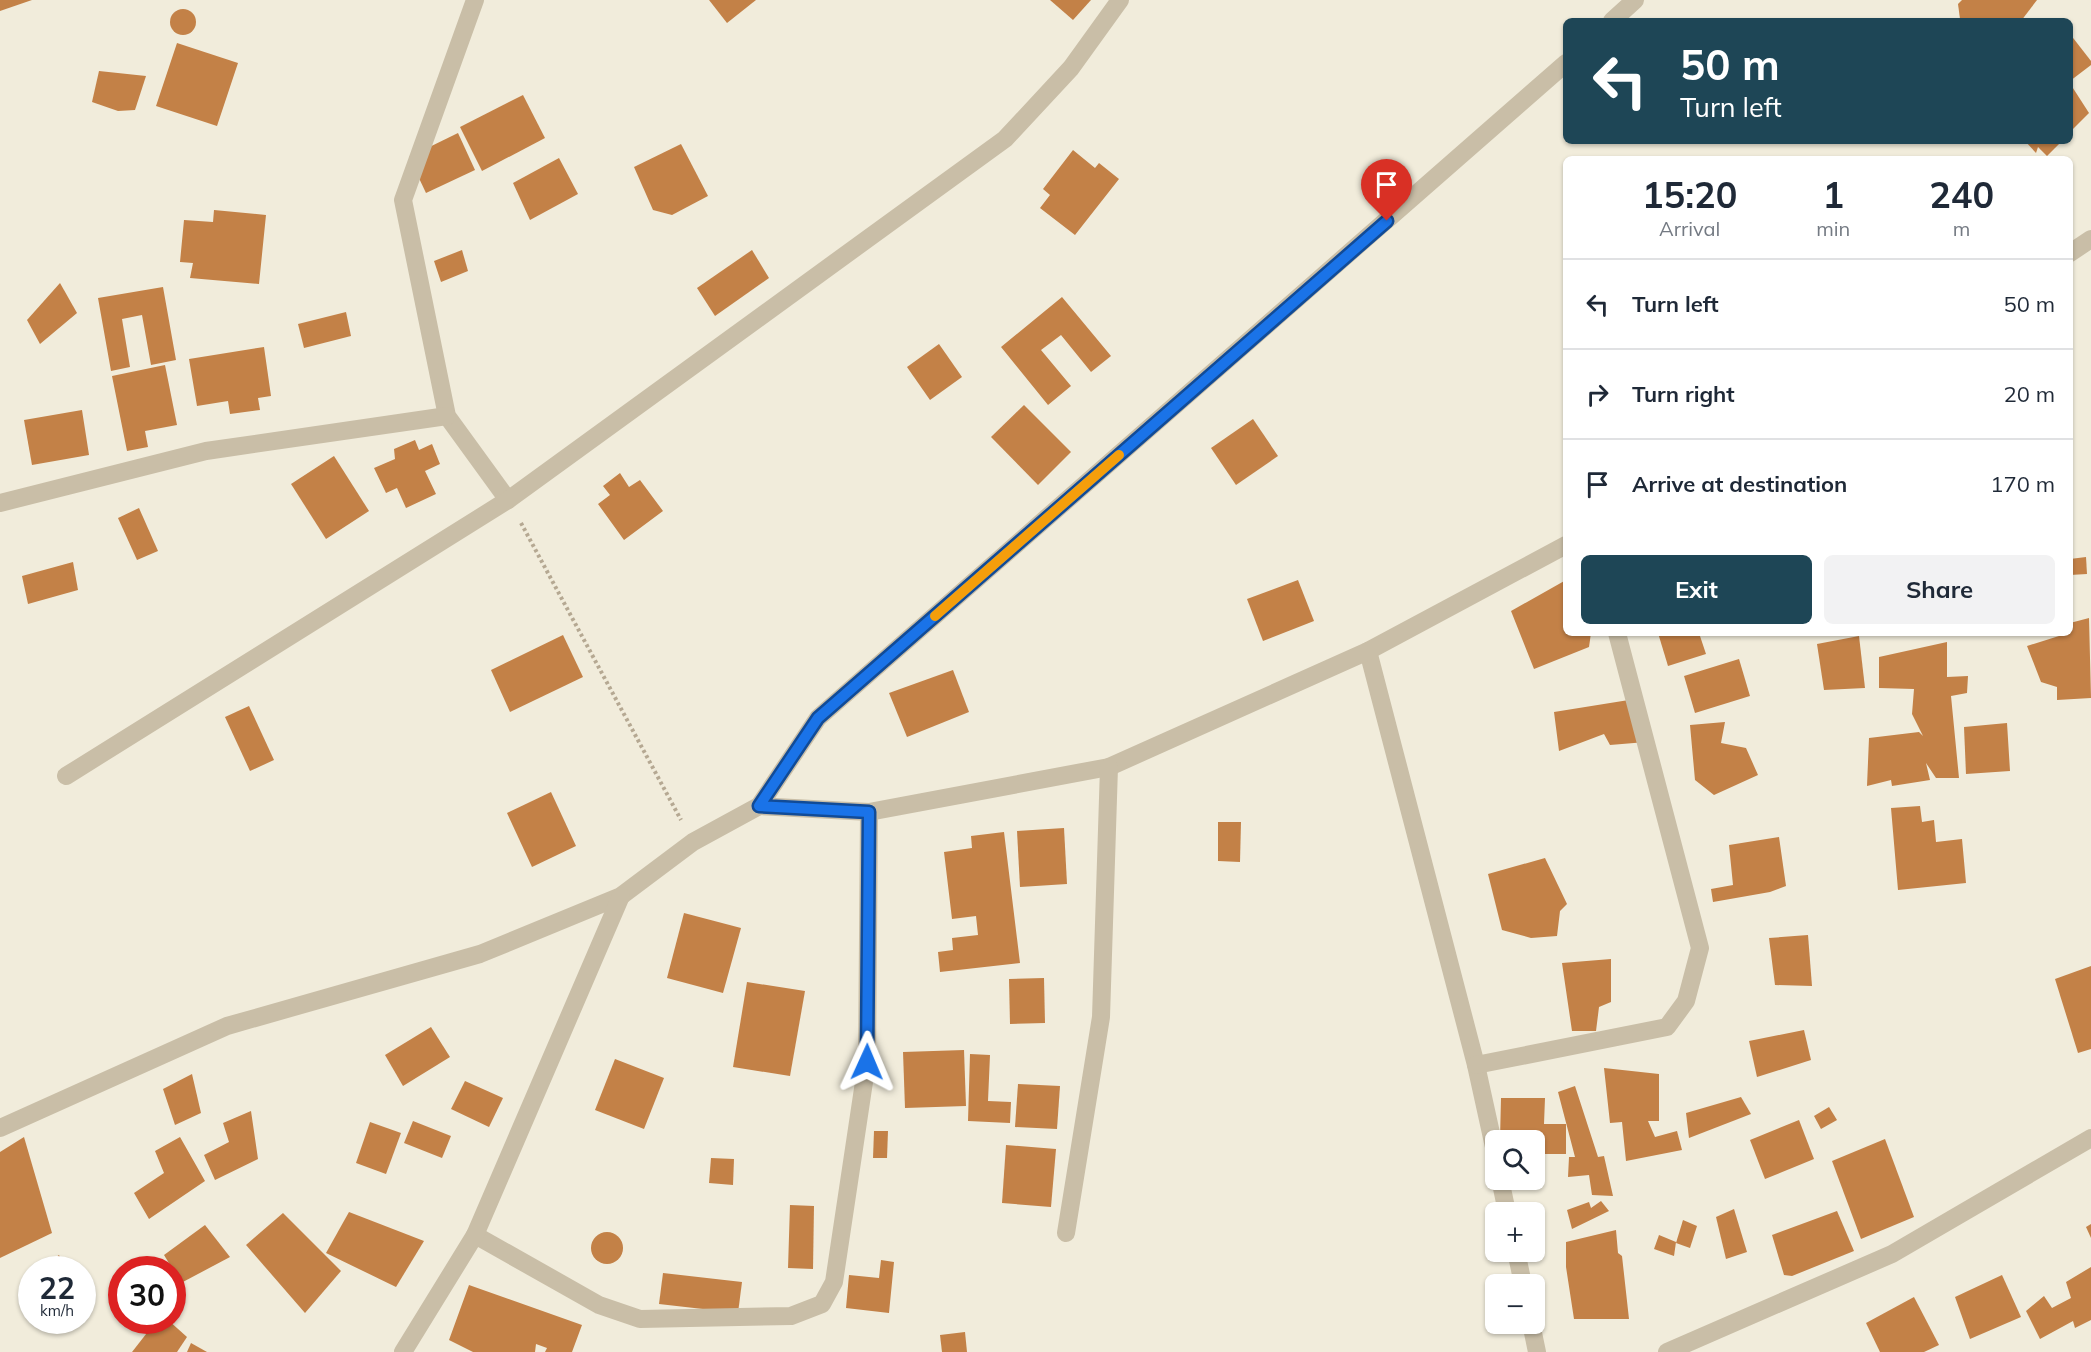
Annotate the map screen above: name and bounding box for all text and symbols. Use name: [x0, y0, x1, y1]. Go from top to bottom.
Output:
text: 50 m: [1680, 38, 1780, 91]
icon: left: [1581, 42, 1659, 120]
text: Turn left: [1680, 90, 1782, 124]
pin: [1361, 159, 1412, 221]
icon: arrive: [1370, 168, 1403, 201]
text: 15:20: [1642, 172, 1737, 217]
text: 1: [1822, 172, 1844, 217]
text: 240: [1929, 172, 1994, 217]
text: Arrival: [1659, 216, 1720, 241]
text: min: [1816, 216, 1850, 241]
text: m: [1953, 216, 1970, 241]
icon: left: [1581, 288, 1614, 321]
text: Turn left: [1632, 290, 1719, 318]
text: 50 m: [2004, 290, 2055, 318]
icon: right: [1581, 378, 1614, 411]
text: Turn right: [1632, 380, 1735, 408]
text: 20 m: [2004, 380, 2055, 408]
icon: arrive: [1581, 468, 1614, 501]
text: Arrive at destination: [1632, 470, 1847, 498]
text: 170 m: [1990, 470, 2055, 498]
button: Exit: [1581, 555, 1812, 624]
button: Share: [1824, 555, 2055, 624]
position arrow: [835, 1030, 899, 1094]
map controls: [1485, 1130, 1545, 1334]
button: search: [1485, 1130, 1545, 1190]
button: +: [1485, 1202, 1545, 1262]
speed limit sign: 30: [108, 1256, 186, 1334]
text: 22: [39, 1269, 75, 1307]
button: −: [1485, 1274, 1545, 1334]
text: km/h: [40, 1301, 74, 1320]

